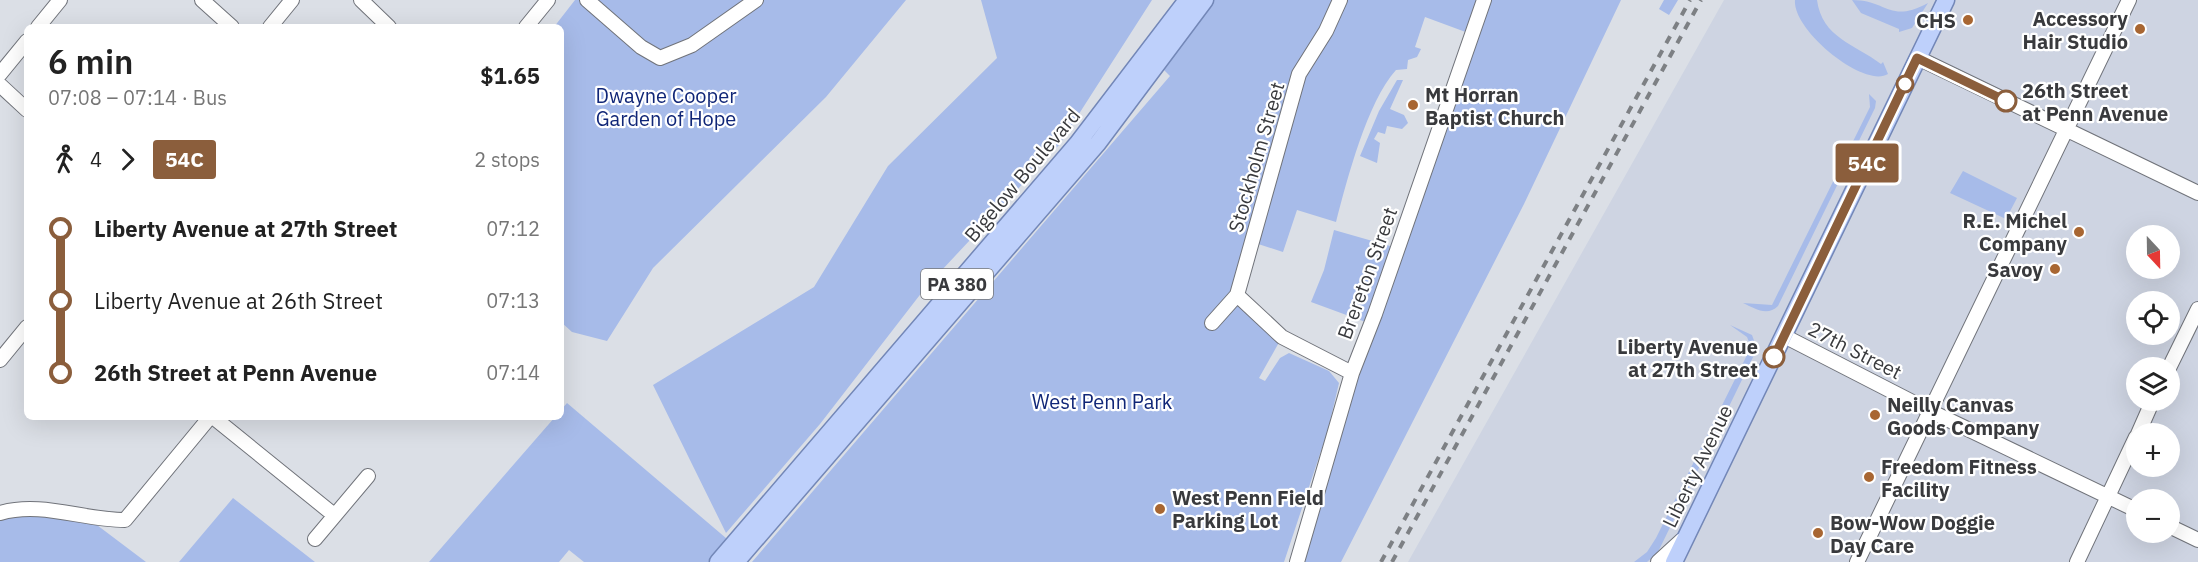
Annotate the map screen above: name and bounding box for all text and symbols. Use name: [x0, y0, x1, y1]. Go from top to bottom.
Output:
place label: Accessory Hair Studio: [2023, 5, 2128, 55]
place label: CHS: [1916, 7, 1956, 34]
marker: CHS: [1961, 13, 1975, 27]
marker: Accessory Hair Studio: [2133, 22, 2147, 36]
text: 6 min: [48, 40, 133, 83]
text: $1.65: [480, 61, 540, 90]
unlabelled marker: [1896, 75, 1914, 93]
place label: 26th Street at Penn Avenue: [2022, 77, 2168, 127]
street label: Stockholm Street: [1222, 79, 1290, 235]
place label: Mt Horran Baptist Church: [1425, 81, 1565, 131]
park label: Dwayne Cooper Garden of Hope: [596, 82, 736, 132]
text: 07:08 – 07:14 · Bus: [48, 84, 227, 111]
marker: 26th Street at Penn Avenue: [1995, 90, 2017, 112]
marker: Mt Horran Baptist Church: [1406, 98, 1420, 112]
street label: Bigelow Boulevard: [958, 102, 1086, 248]
icon: walk: [48, 143, 81, 176]
icon: forward: [111, 143, 144, 176]
line badge: 54C: [1832, 144, 1902, 182]
text: 54C: [165, 145, 204, 173]
text: 4: [90, 146, 102, 173]
text: 2 stops: [474, 146, 540, 173]
text: 54C: [1848, 149, 1886, 177]
street label: Brereton Street: [1331, 203, 1403, 343]
place label: R.E. Michel Company: [1963, 207, 2067, 257]
text: Liberty Avenue at 27th Street: [94, 214, 397, 243]
text: 07:12: [486, 215, 540, 242]
marker: R.E. Michel Company: [2072, 225, 2086, 239]
north arrow: [2126, 225, 2180, 279]
map controls: [2126, 225, 2180, 543]
place label: Savoy: [1987, 256, 2043, 283]
marker: Savoy: [2048, 262, 2062, 276]
road number: PA 380: [921, 269, 993, 299]
text: Liberty Avenue at 26th Street: [94, 286, 383, 315]
text: 07:13: [486, 287, 540, 314]
button: locate: [2126, 291, 2180, 345]
street label: 27th Street: [1803, 315, 1907, 385]
place label: Liberty Avenue at 27th Street: [1617, 333, 1758, 383]
marker: Liberty Avenue at 27th Street: [1763, 346, 1785, 368]
button: layers: [2126, 357, 2180, 411]
text: 26th Street at Penn Avenue: [94, 358, 377, 387]
text: 07:14: [486, 359, 540, 386]
park label: West Penn Park: [1032, 388, 1173, 415]
place label: Neilly Canvas Goods Company: [1887, 391, 2039, 441]
street label: Liberty Avenue: [1656, 400, 1738, 532]
marker: Neilly Canvas Goods Company: [1868, 408, 1882, 422]
button: +: [2126, 423, 2180, 477]
place label: Freedom Fitness Facility: [1881, 453, 2037, 503]
marker: Freedom Fitness Facility: [1862, 470, 1876, 484]
place label: West Penn Field Parking Lot: [1172, 484, 1324, 534]
button: −: [2126, 489, 2180, 543]
marker: West Penn Field Parking Lot: [1153, 502, 1167, 516]
place label: Bow-Wow Doggie Day Care: [1830, 509, 1995, 559]
marker: Bow-Wow Doggie Day Care: [1811, 526, 1825, 540]

